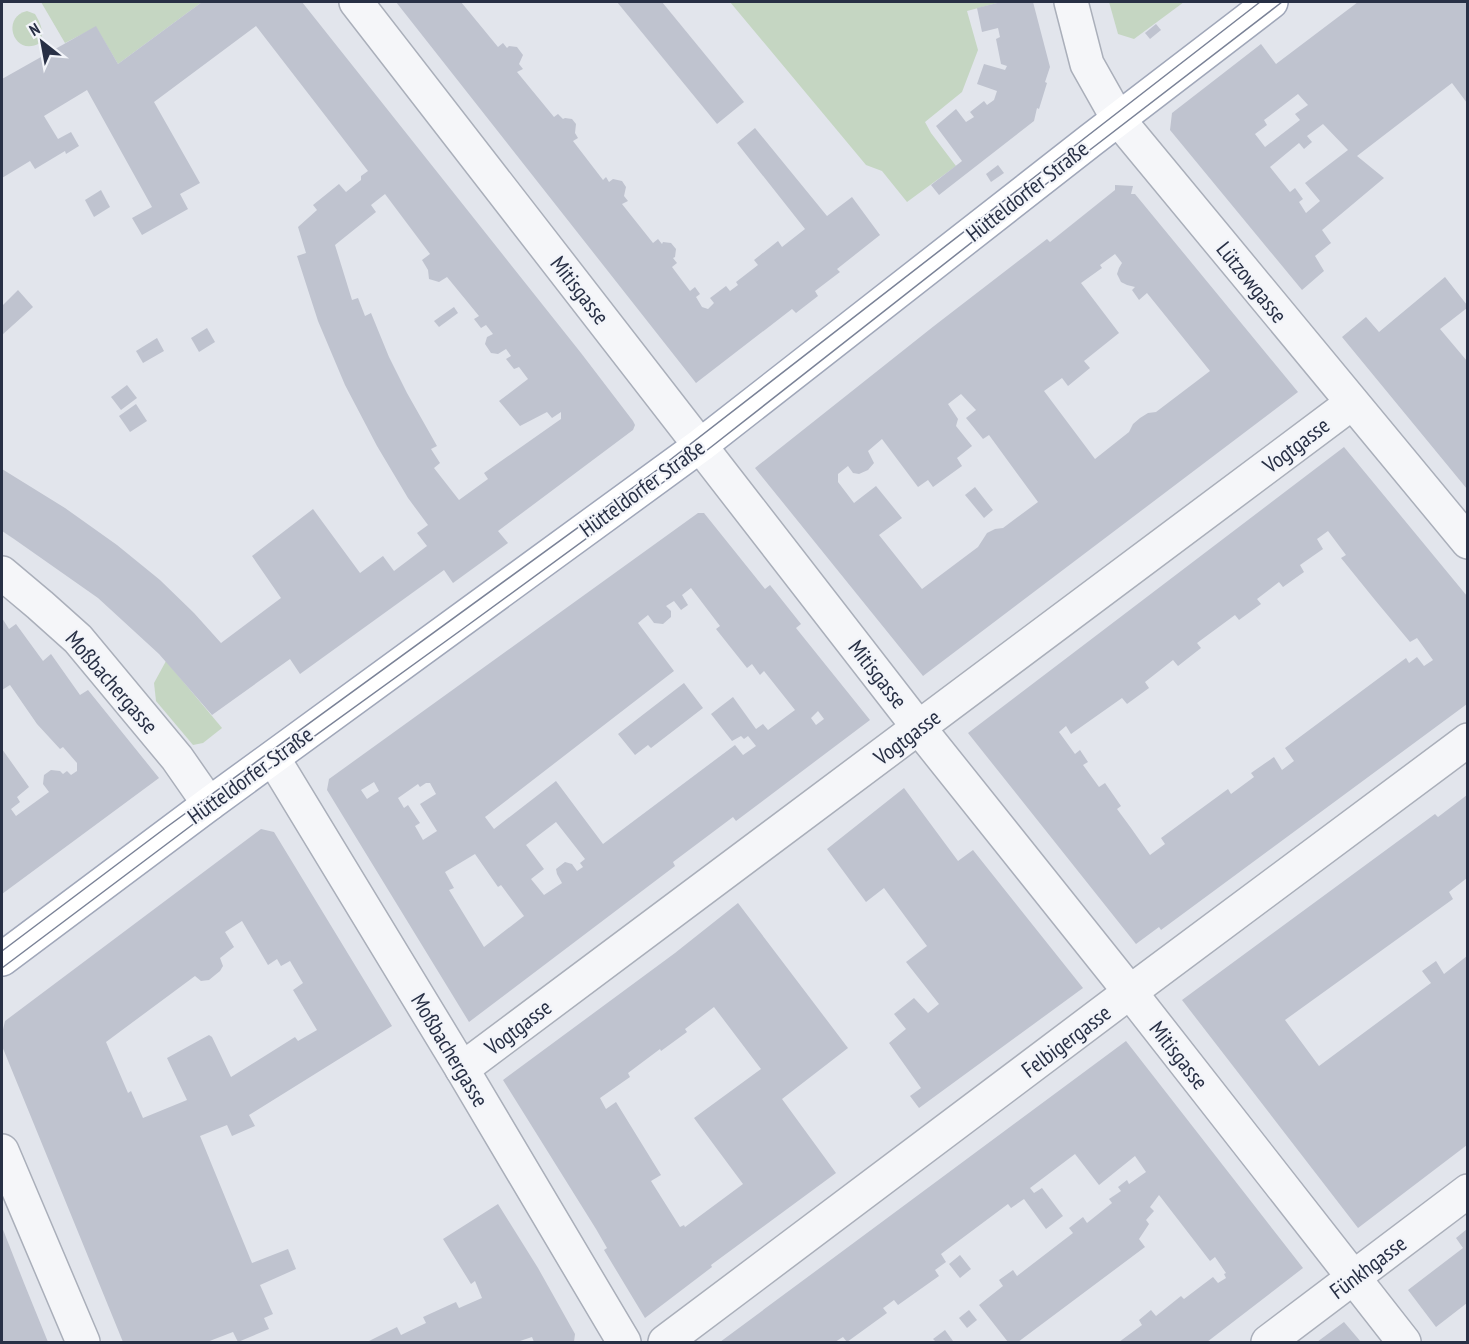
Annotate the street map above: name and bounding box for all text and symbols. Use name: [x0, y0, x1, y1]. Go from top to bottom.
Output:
north arrow: [12, 12, 72, 72]
text: N: [25, 18, 43, 40]
street label: Hütteldorfer Straße: [960, 134, 1094, 248]
street label: Lützowgasse: [1211, 236, 1293, 328]
street label: Mitisgasse: [545, 250, 615, 330]
street label: Vogtgasse: [1256, 411, 1335, 480]
street label: Hütteldorfer Straße: [574, 433, 710, 543]
street label: Moßbachergasse: [60, 625, 164, 739]
street label: Mitisgasse: [843, 634, 913, 714]
street label: Vogtgasse: [867, 703, 946, 772]
street label: Hütteldorfer Straße: [182, 720, 318, 830]
street label: Moßbachergasse: [405, 988, 495, 1112]
street label: Vogtgasse: [478, 993, 557, 1062]
street label: Felbigergasse: [1016, 998, 1116, 1084]
street label: Mitisgasse: [1144, 1015, 1214, 1095]
street label: Fünkhgasse: [1324, 1229, 1412, 1305]

